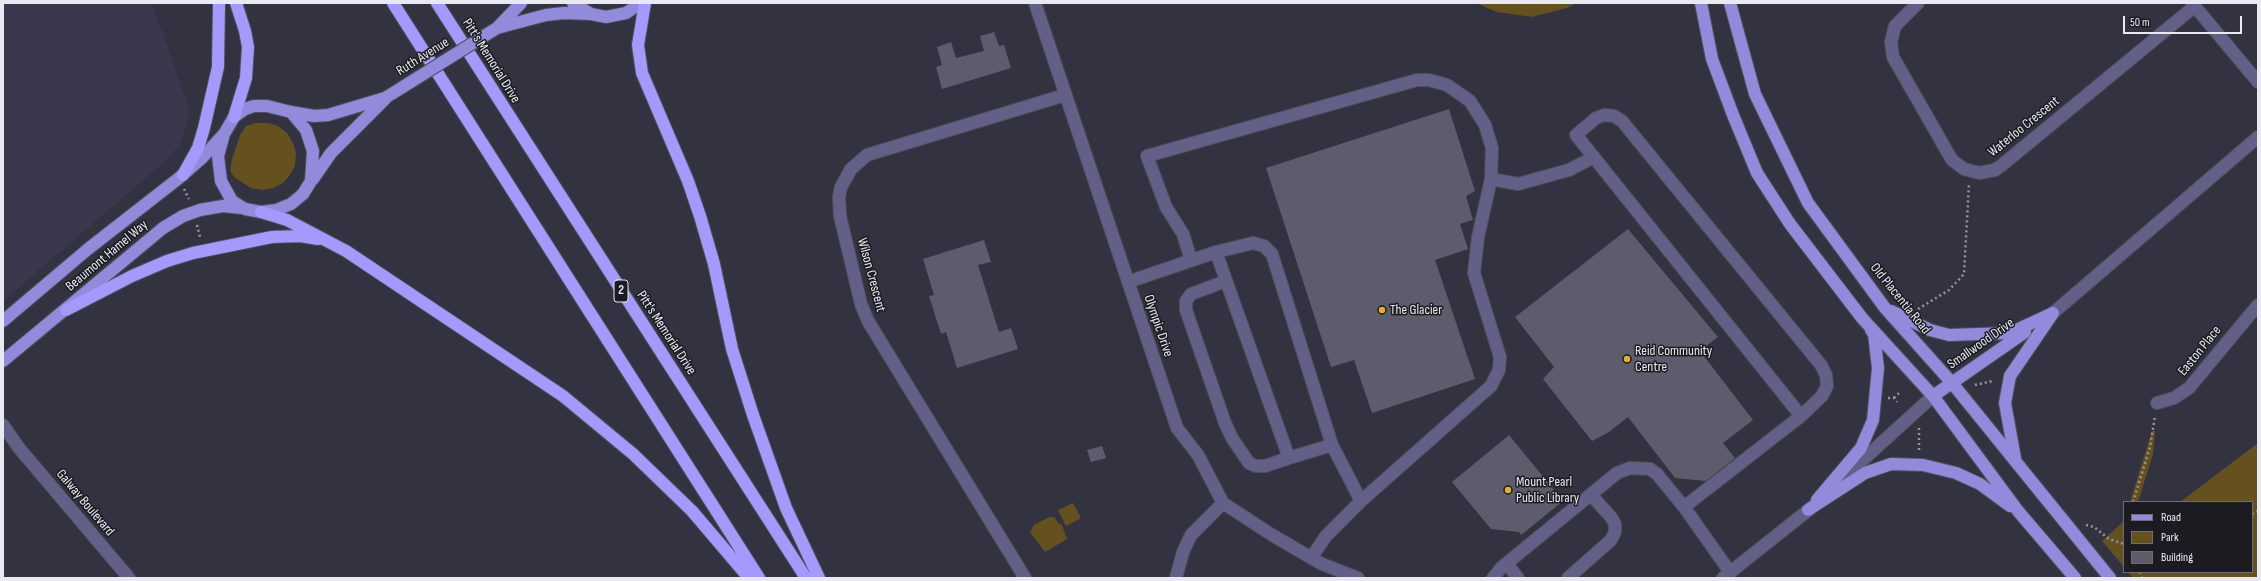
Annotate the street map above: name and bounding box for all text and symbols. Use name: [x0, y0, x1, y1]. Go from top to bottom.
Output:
scale bar: [2125, 8, 2244, 34]
text: 50 m: [2130, 15, 2150, 30]
street label: Pitt's Memorial Drive: [458, 16, 524, 106]
street label: Ruth Avenue: [394, 34, 452, 80]
street label: Waterloo Crescent: [1985, 93, 2063, 161]
street label: Beaumont Hamel Way: [63, 217, 151, 295]
street label: Wilson Crescent: [853, 236, 889, 314]
street label: Old Placentia Road: [1866, 260, 1934, 338]
road number: 2: [614, 280, 628, 302]
street label: Pitt's Memorial Drive: [633, 288, 699, 378]
street label: Olympic Drive: [1140, 293, 1176, 359]
place label: The Glacier: [1390, 302, 1442, 318]
marker: The Glacier: [1377, 305, 1387, 315]
street label: Smallwood Drive: [1944, 315, 2018, 373]
street label: Easton Place: [2175, 323, 2225, 379]
place label: Reid Community Centre: [1635, 343, 1712, 376]
marker: Reid Community Centre: [1622, 354, 1632, 364]
street label: Galway Boulevard: [52, 466, 118, 540]
place label: Mount Pearl Public Library: [1516, 474, 1579, 506]
marker: Mount Pearl Public Library: [1503, 485, 1513, 495]
legend: [2123, 501, 2253, 573]
text: Road: [2161, 510, 2181, 525]
text: Park: [2161, 530, 2179, 545]
text: Building: [2161, 550, 2193, 565]

